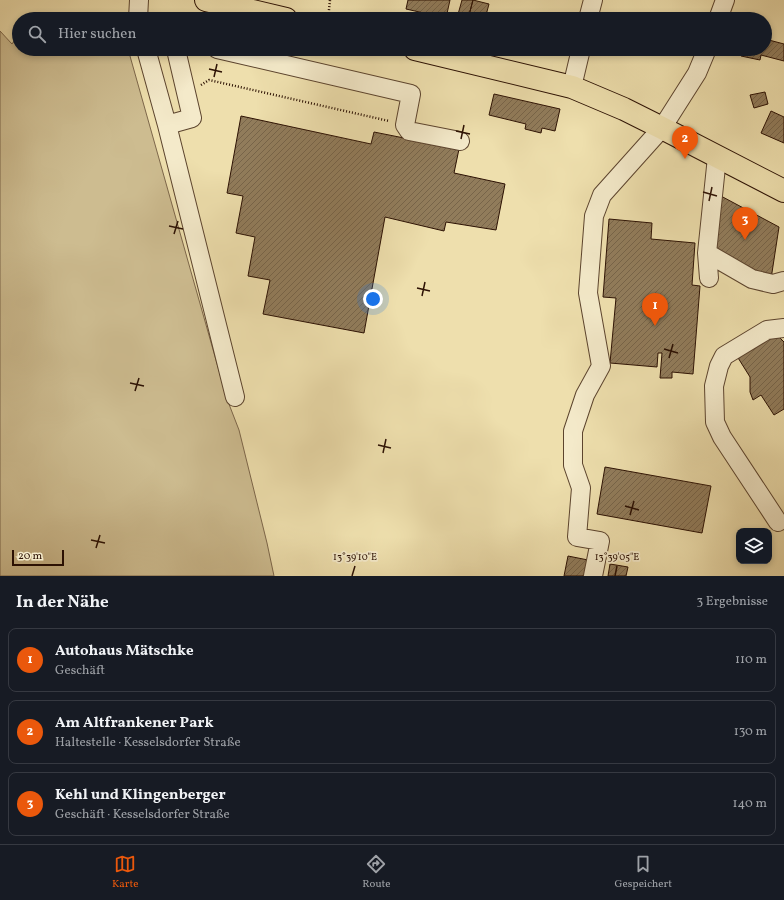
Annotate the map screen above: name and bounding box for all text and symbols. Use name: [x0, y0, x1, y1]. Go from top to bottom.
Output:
search box: [12, 12, 772, 56]
icon: search: [26, 23, 48, 45]
text: Hier suchen: [58, 24, 136, 45]
pin: 2: [672, 126, 698, 159]
pin: 3: [732, 207, 758, 240]
your location: [363, 289, 383, 309]
pin: 1: [642, 293, 668, 326]
map controls: [736, 528, 772, 564]
button: layers: [736, 528, 772, 564]
scale bar: [12, 548, 64, 567]
text: 20 m: [18, 549, 42, 564]
text: 13°39'10"E: [333, 550, 377, 564]
text: 13°39'05"E: [595, 550, 639, 564]
text: In der Nähe: [16, 591, 109, 614]
text: 3 Ergebnisse: [697, 593, 768, 611]
text: Autohaus Mätschke: [55, 641, 194, 662]
text: 1: [27, 651, 33, 669]
text: 110 m: [735, 651, 767, 669]
text: Geschäft: [55, 662, 105, 680]
text: Am Altfrankener Park: [55, 713, 214, 734]
text: 2: [27, 723, 33, 741]
text: 130 m: [734, 723, 767, 741]
text: Haltestelle · Kesselsdorfer Straße: [55, 734, 241, 752]
text: Kehl und Klingenberger: [55, 785, 226, 806]
text: 3: [27, 795, 33, 813]
text: 140 m: [733, 795, 767, 813]
text: Geschäft · Kesselsdorfer Straße: [55, 806, 230, 824]
tab: Karte: [112, 853, 138, 892]
tab: Route: [362, 853, 391, 892]
tab: Gespeichert: [614, 853, 672, 892]

